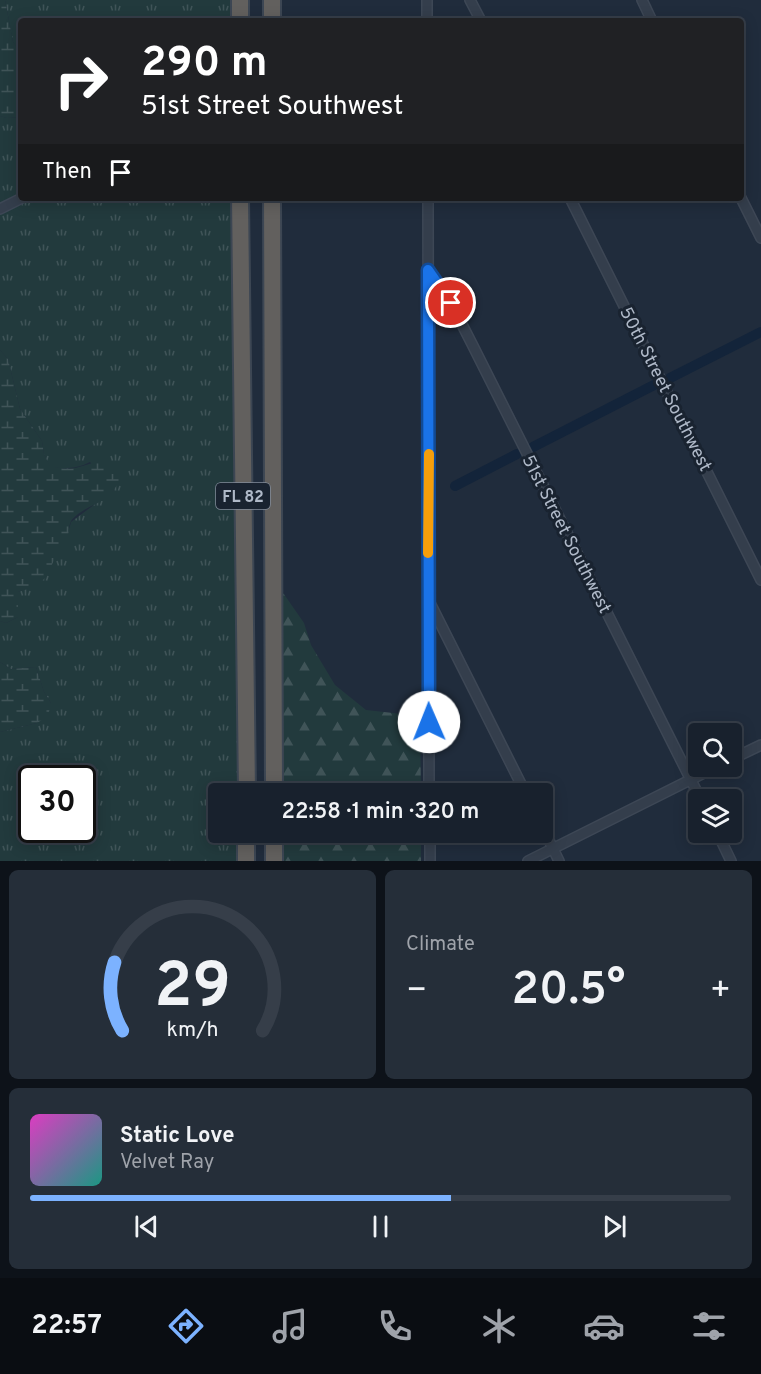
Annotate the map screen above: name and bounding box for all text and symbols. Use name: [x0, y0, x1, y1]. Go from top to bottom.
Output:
text: 290 m: [141, 38, 268, 91]
icon: right: [42, 42, 120, 120]
text: 51st Street Southwest: [141, 90, 403, 124]
icon: arrive: [104, 156, 137, 189]
text: Then: [42, 159, 92, 186]
pin: [425, 277, 476, 328]
icon: arrive: [434, 286, 467, 319]
street label: 50th Street Southwest: [613, 304, 716, 476]
street label: 51st Street Southwest: [516, 452, 616, 618]
road number: FL 82: [216, 483, 270, 509]
position arrow: [397, 690, 461, 754]
map controls: [688, 723, 742, 843]
button: search: [688, 723, 742, 777]
speed limit sign: 30: [18, 765, 96, 843]
button: layers: [688, 789, 742, 843]
text: 22:58 · 1 min · 320 m: [282, 799, 479, 826]
text: Climate: [406, 932, 475, 958]
text: 29: [154, 950, 231, 1029]
text: 20.5°: [512, 963, 625, 1020]
text: −: [406, 971, 427, 1013]
text: +: [710, 971, 731, 1013]
text: km/h: [166, 1018, 219, 1045]
text: Static Love: [120, 1123, 234, 1150]
text: Velvet Ray: [120, 1150, 214, 1176]
icon: previous: [130, 1210, 163, 1243]
icon: pause: [364, 1210, 397, 1243]
icon: next: [598, 1210, 631, 1243]
icon: directions: [165, 1305, 207, 1347]
icon: music: [269, 1305, 311, 1347]
icon: phone: [374, 1305, 416, 1347]
icon: climate: [478, 1305, 520, 1347]
icon: car: [583, 1305, 625, 1347]
icon: filters: [688, 1305, 730, 1347]
text: 22:57: [31, 1309, 102, 1343]

